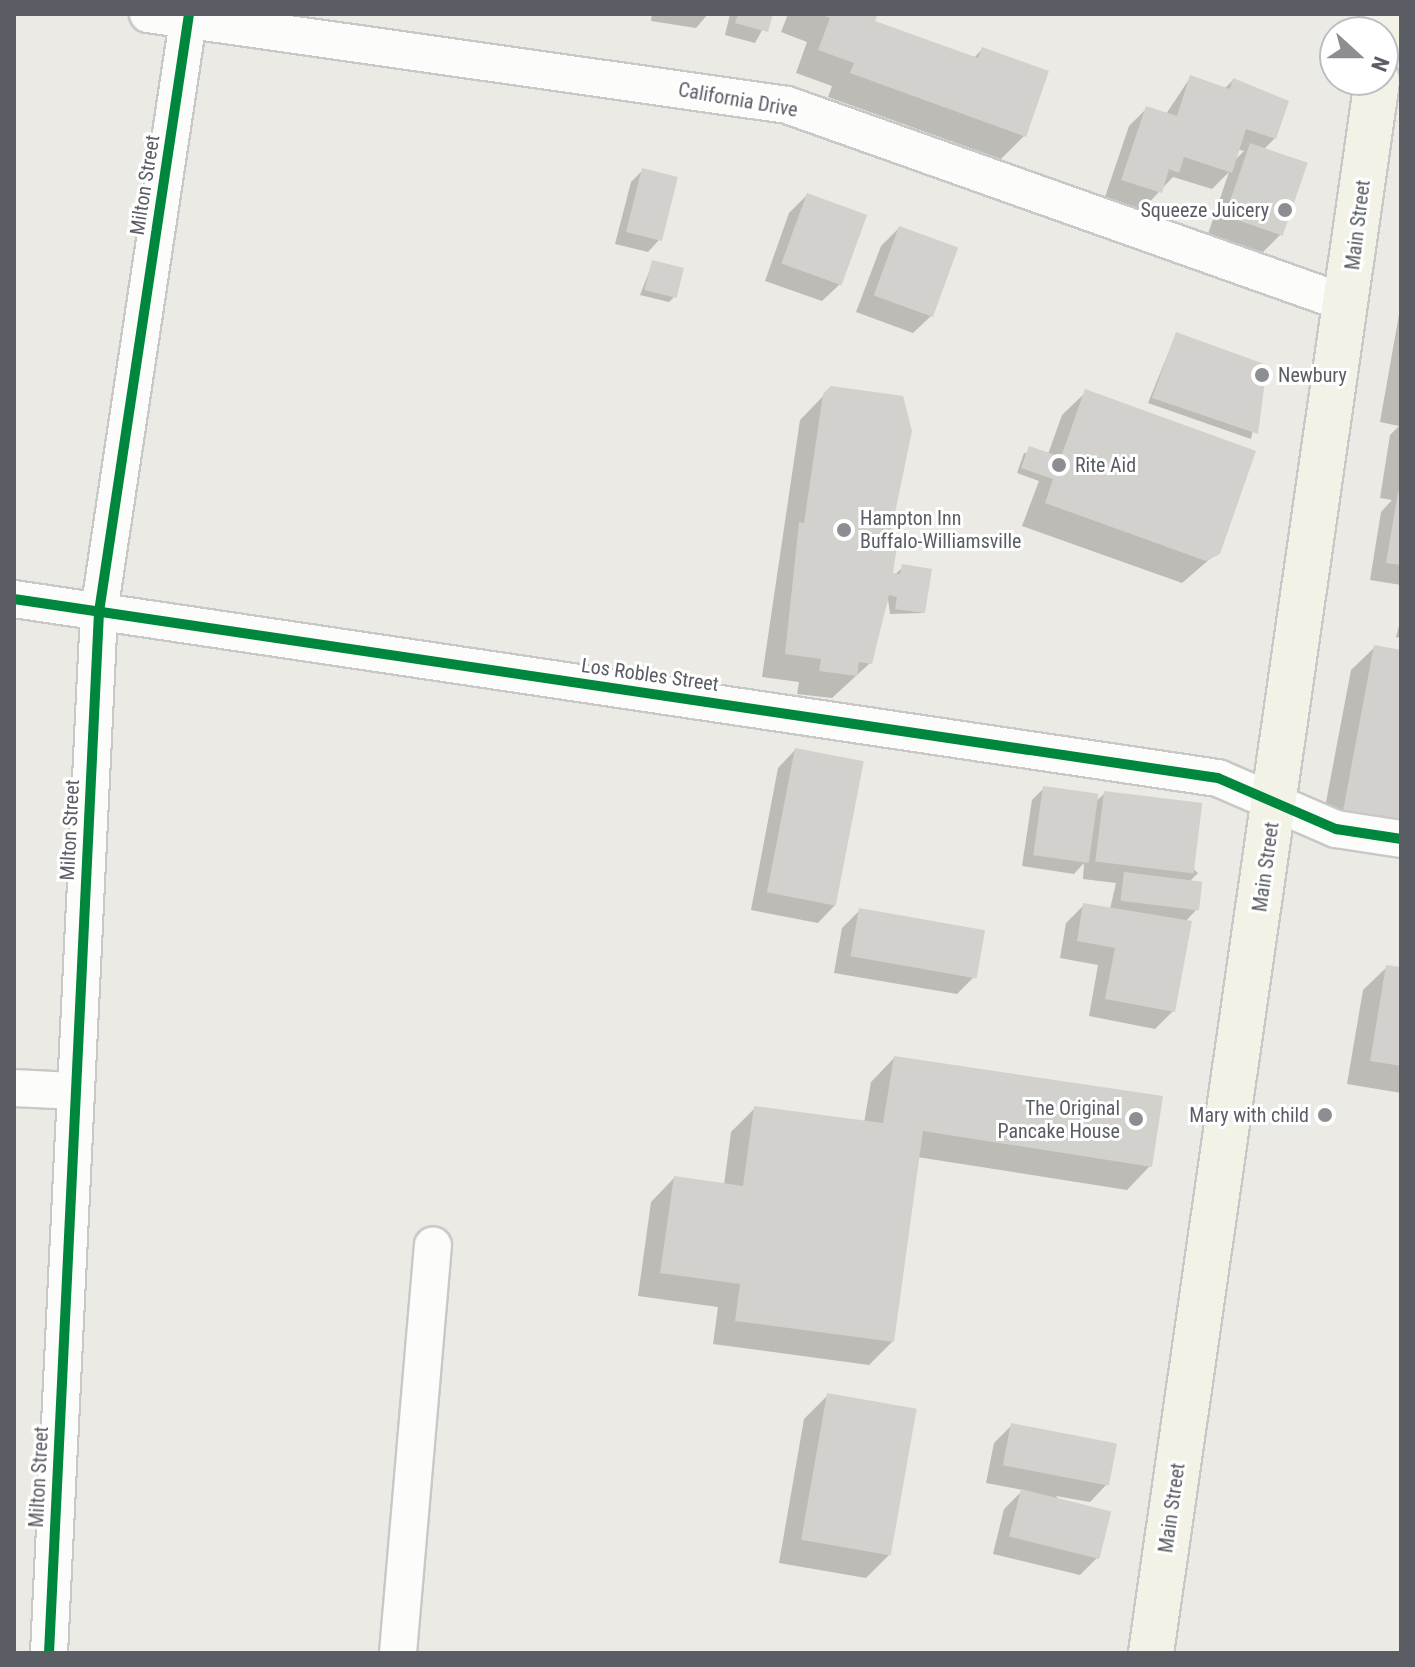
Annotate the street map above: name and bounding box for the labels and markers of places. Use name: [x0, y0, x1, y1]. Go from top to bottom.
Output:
place label: Squeeze Juicery: [1140, 198, 1269, 222]
marker: Squeeze Juicery: [1276, 201, 1294, 219]
place label: Newbury: [1278, 363, 1347, 387]
marker: Newbury: [1253, 366, 1271, 384]
place label: Rite Aid: [1075, 453, 1136, 477]
marker: Rite Aid: [1050, 456, 1068, 474]
place label: Hampton Inn Buffalo-Williamsville: [860, 506, 1021, 553]
marker: Hampton Inn Buffalo-Williamsville: [835, 521, 853, 539]
place label: The Original Pancake House: [998, 1096, 1120, 1143]
place label: Mary with child: [1189, 1103, 1309, 1127]
marker: Mary with child: [1316, 1106, 1334, 1124]
marker: The Original Pancake House: [1127, 1110, 1145, 1128]

